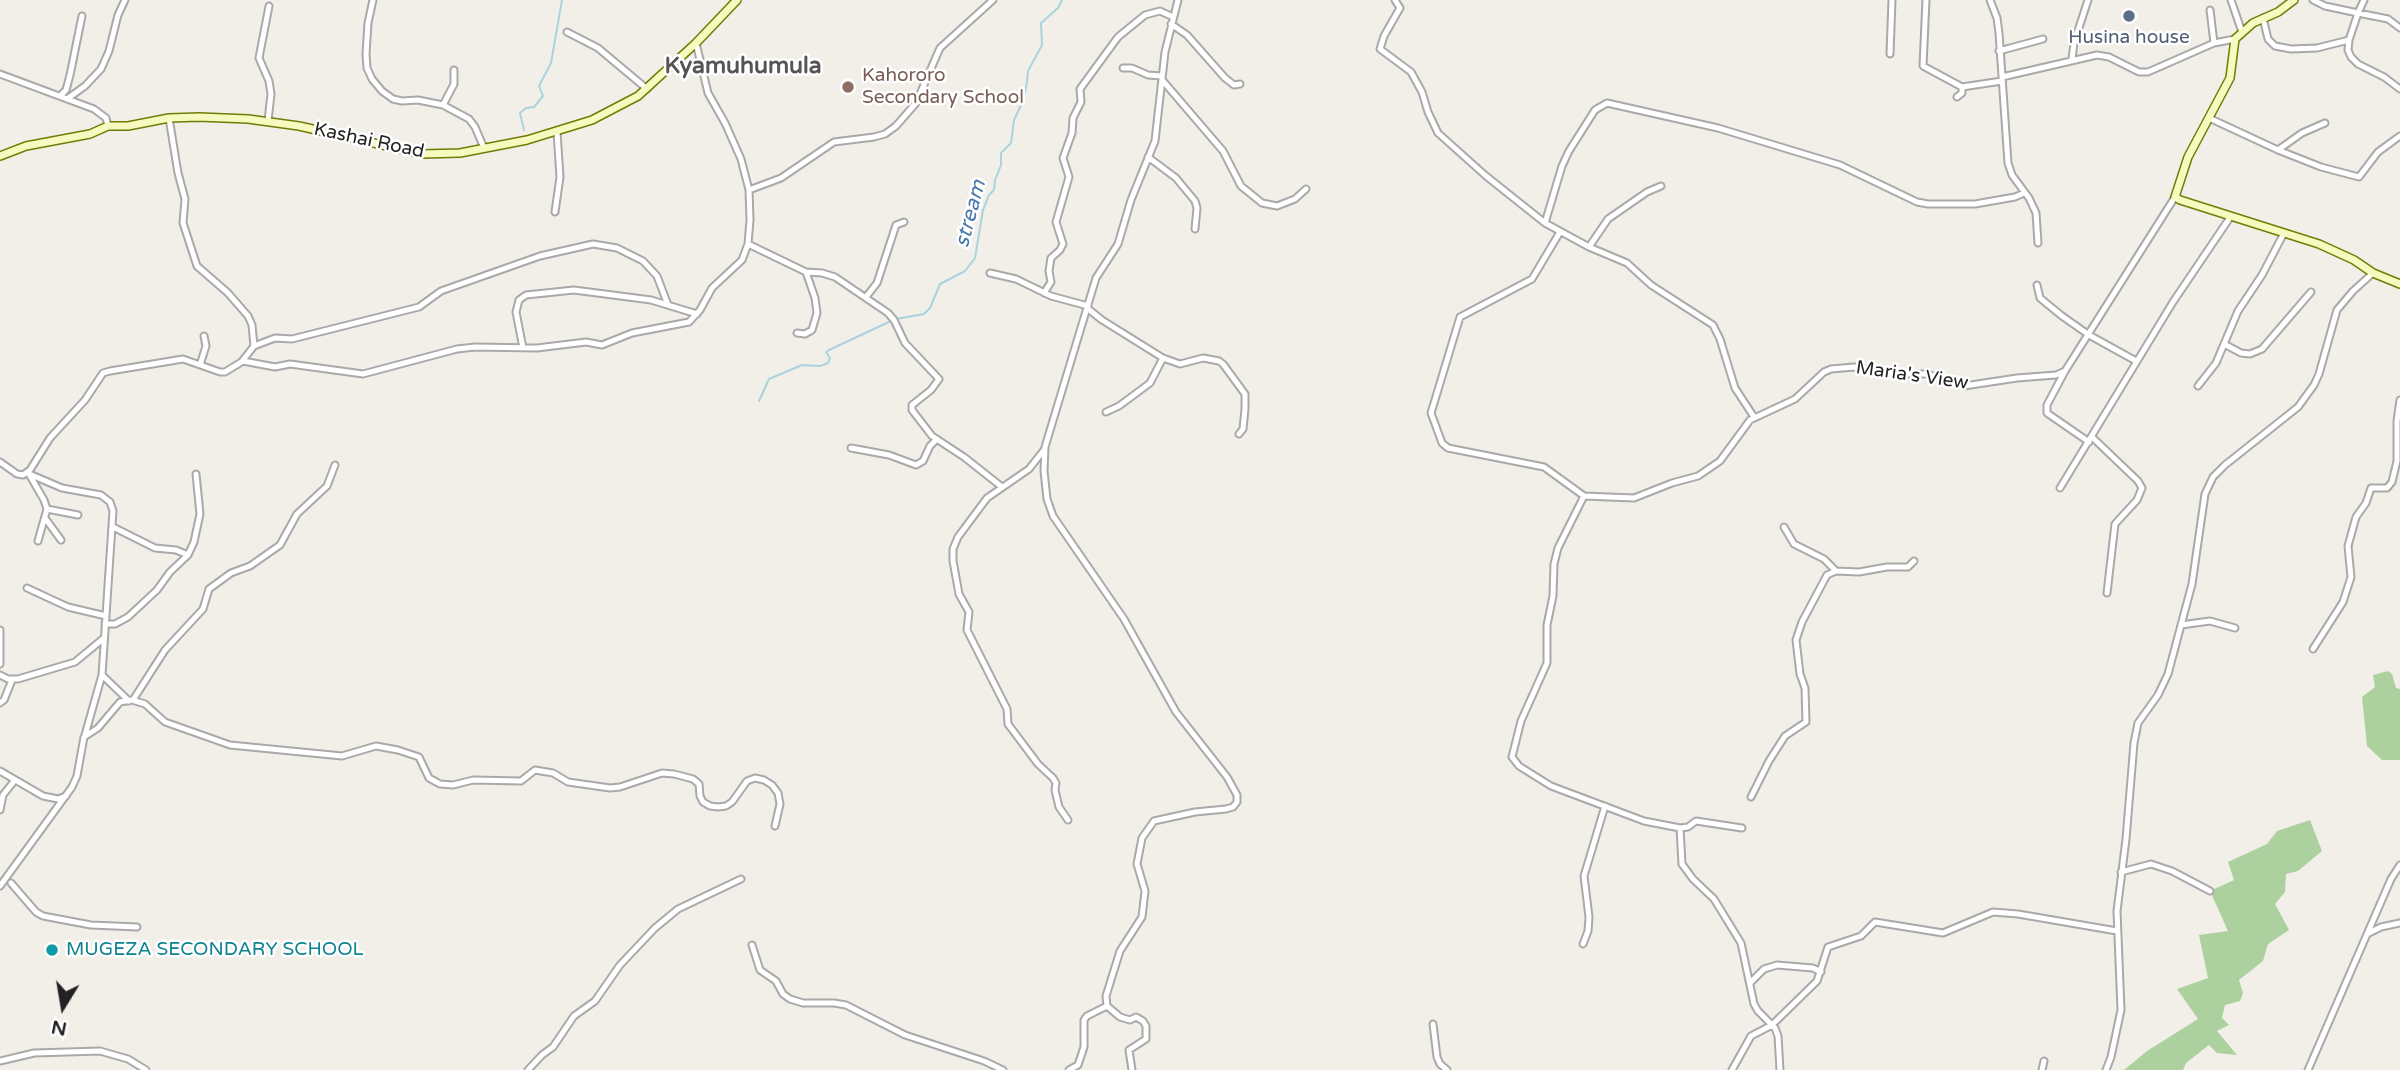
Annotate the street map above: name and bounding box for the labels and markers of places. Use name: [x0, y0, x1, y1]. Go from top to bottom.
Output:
marker: Husina house: [2121, 8, 2137, 24]
place label: Husina house: [2068, 27, 2190, 49]
place label: Kahororo Secondary School: [862, 65, 1024, 109]
marker: Kahororo Secondary School: [840, 79, 856, 95]
place label: MUGEZA SECONDARY SCHOOL: [66, 939, 364, 961]
marker: MUGEZA SECONDARY SCHOOL: [44, 942, 60, 958]

